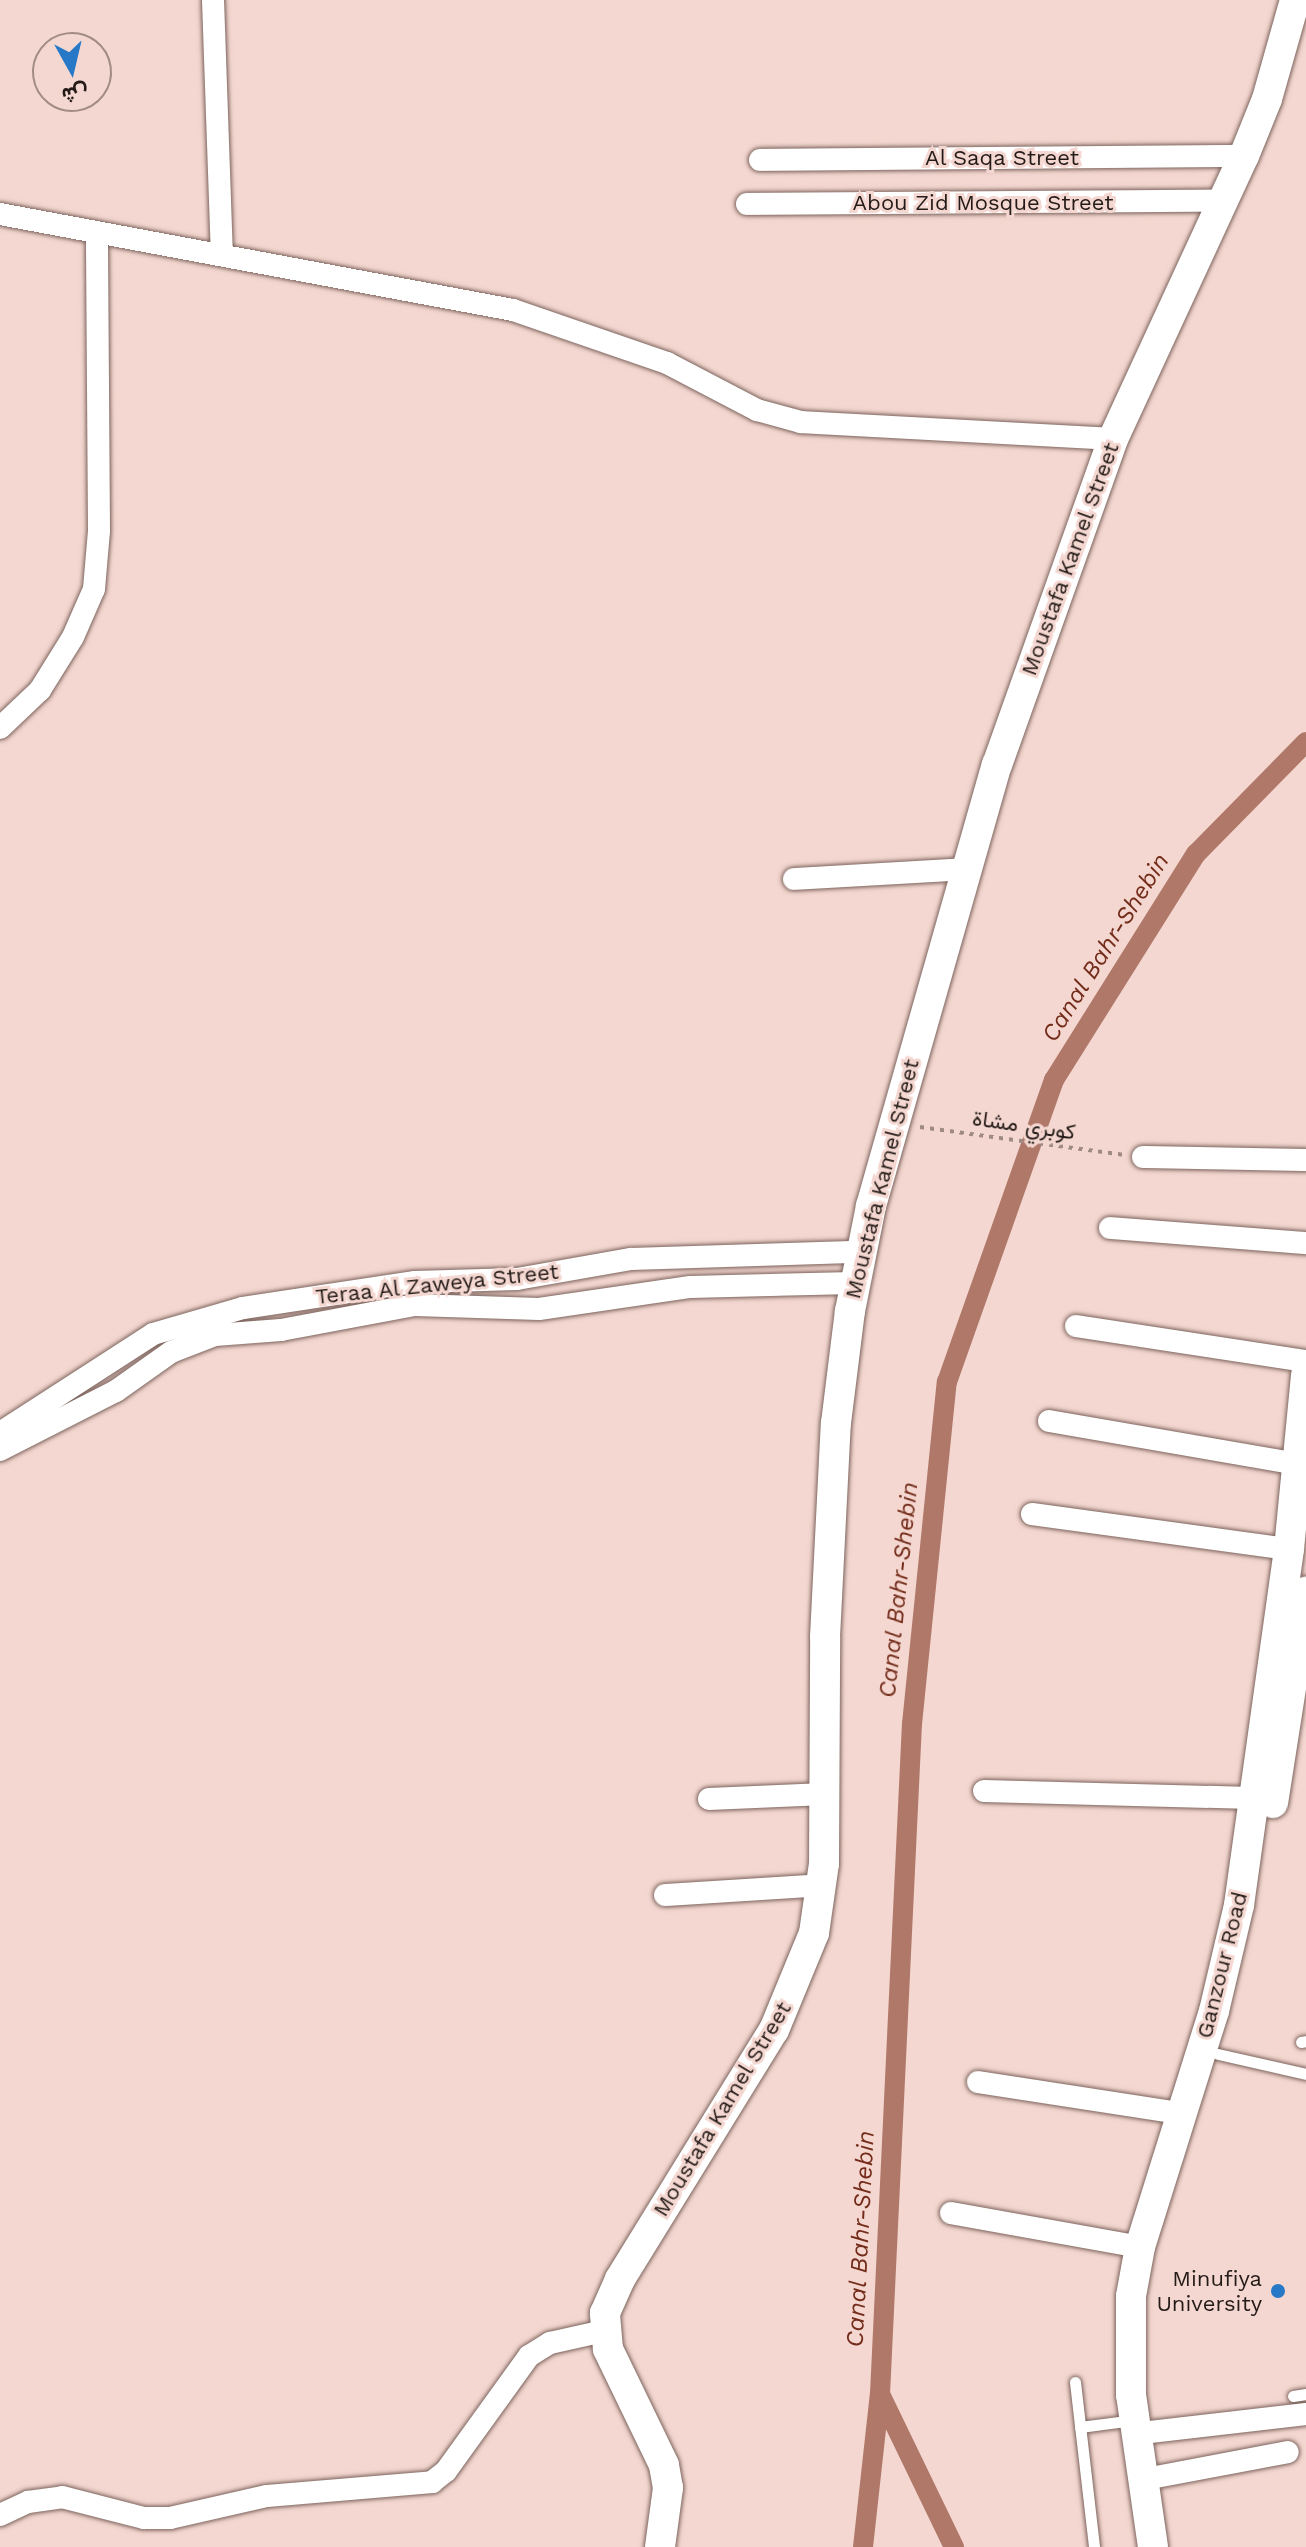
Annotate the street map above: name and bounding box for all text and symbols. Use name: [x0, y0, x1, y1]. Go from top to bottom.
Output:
north arrow: [32, 32, 112, 112]
text: ش: [60, 80, 90, 108]
street label: Al Saqa Street: [924, 145, 1080, 171]
street label: Abou Zid Mosque Street: [853, 190, 1113, 216]
street label: Moustafa Kamel Street: [1015, 438, 1125, 680]
water label: Canal Bahr-Shebin: [1036, 848, 1176, 1048]
street label: Moustafa Kamel Street: [839, 1056, 925, 1302]
street label: كوبري مشاة: [971, 1105, 1077, 1145]
street label: Teraa Al Zaweya Street: [313, 1258, 561, 1310]
water label: Canal Bahr-Shebin: [873, 1480, 925, 1700]
street label: Ganzour Road: [1191, 1889, 1253, 2041]
street label: Moustafa Kamel Street: [647, 1996, 797, 2222]
water label: Canal Bahr-Shebin: [841, 2129, 881, 2349]
place label: Minufiya University: [1156, 2265, 1262, 2316]
marker: Minufiya University: [1269, 2282, 1287, 2300]

